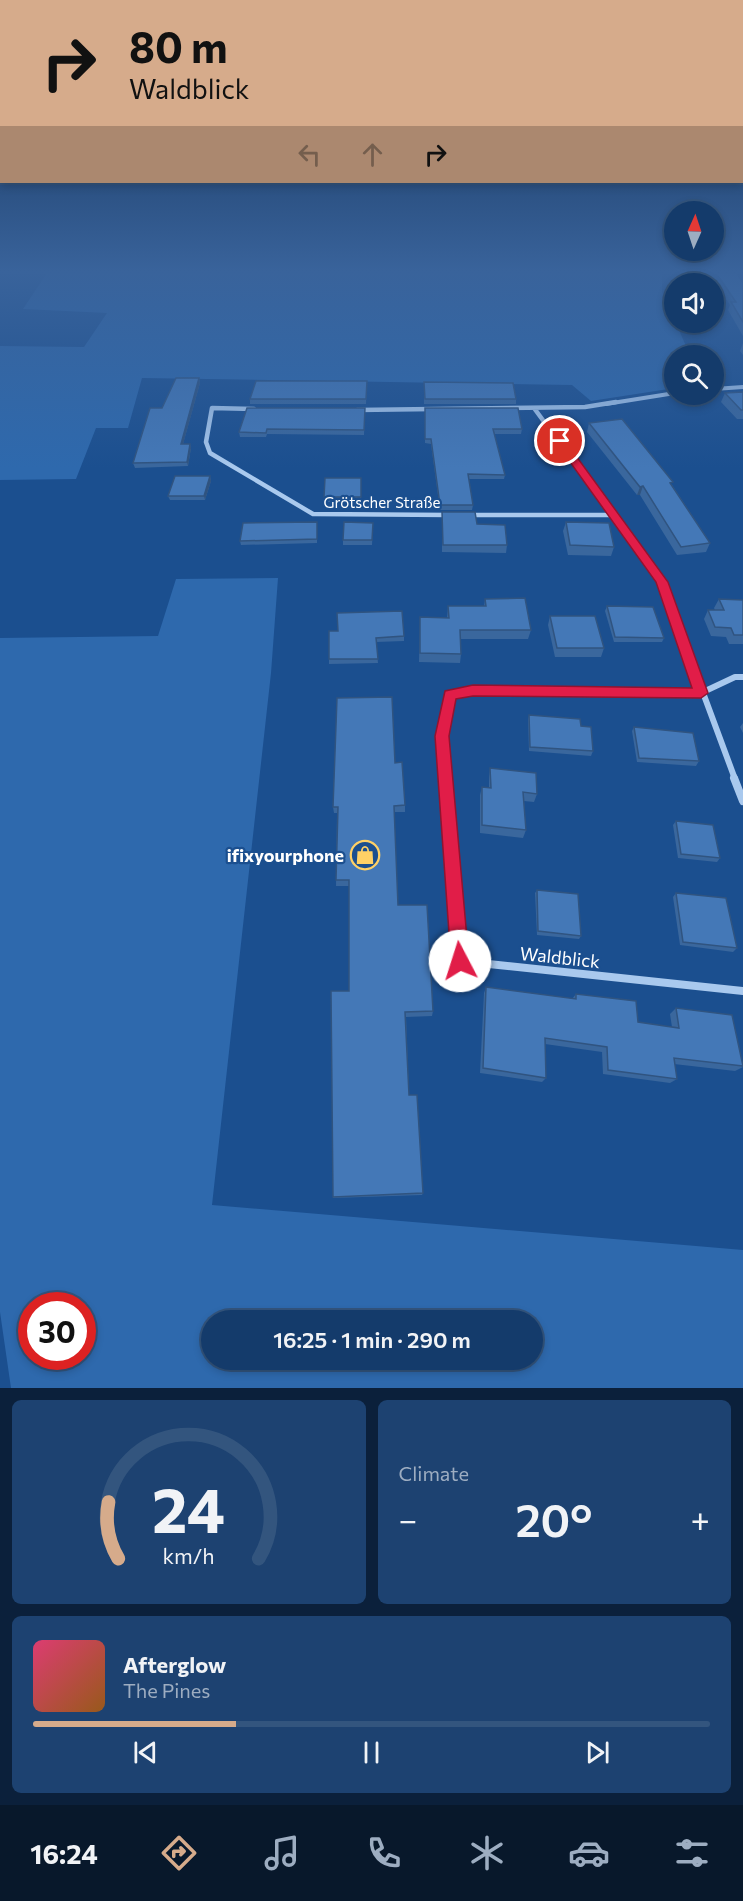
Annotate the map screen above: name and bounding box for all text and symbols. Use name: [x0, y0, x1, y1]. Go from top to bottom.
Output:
text: 80 m: [129, 20, 228, 72]
icon: right: [30, 24, 108, 102]
text: Waldblick: [129, 72, 249, 105]
icon: left: [293, 138, 326, 171]
icon: ahead: [356, 138, 389, 171]
icon: right: [419, 138, 452, 171]
north arrow: [664, 201, 724, 261]
map controls: [664, 201, 724, 405]
button: sound: [664, 273, 724, 333]
button: search: [664, 345, 724, 405]
pin: [534, 415, 585, 466]
icon: arrive: [543, 424, 576, 457]
street label: Grötscher Straße: [324, 493, 440, 511]
shop icon: ifixyourphone: [349, 839, 381, 871]
place label: ifixyourphone: [227, 844, 344, 866]
position arrow: [428, 929, 492, 993]
street label: Waldblick: [519, 942, 601, 972]
speed limit sign: 30: [18, 1292, 96, 1370]
text: 16:25 · 1 min · 290 m: [273, 1326, 471, 1353]
text: Climate: [399, 1461, 469, 1485]
text: 24: [152, 1470, 225, 1546]
text: 20°: [515, 1491, 592, 1546]
text: −: [399, 1498, 417, 1539]
text: +: [691, 1498, 710, 1539]
text: km/h: [163, 1542, 215, 1568]
text: Afterglow: [123, 1651, 226, 1678]
text: The Pines: [123, 1678, 210, 1702]
icon: previous: [129, 1736, 162, 1769]
icon: pause: [355, 1736, 388, 1769]
icon: next: [581, 1736, 614, 1769]
icon: directions: [158, 1832, 200, 1874]
icon: music: [261, 1832, 303, 1874]
icon: phone: [363, 1832, 405, 1874]
icon: climate: [466, 1832, 508, 1874]
icon: car: [568, 1832, 610, 1874]
icon: filters: [671, 1832, 713, 1874]
text: 16:24: [30, 1837, 98, 1870]

